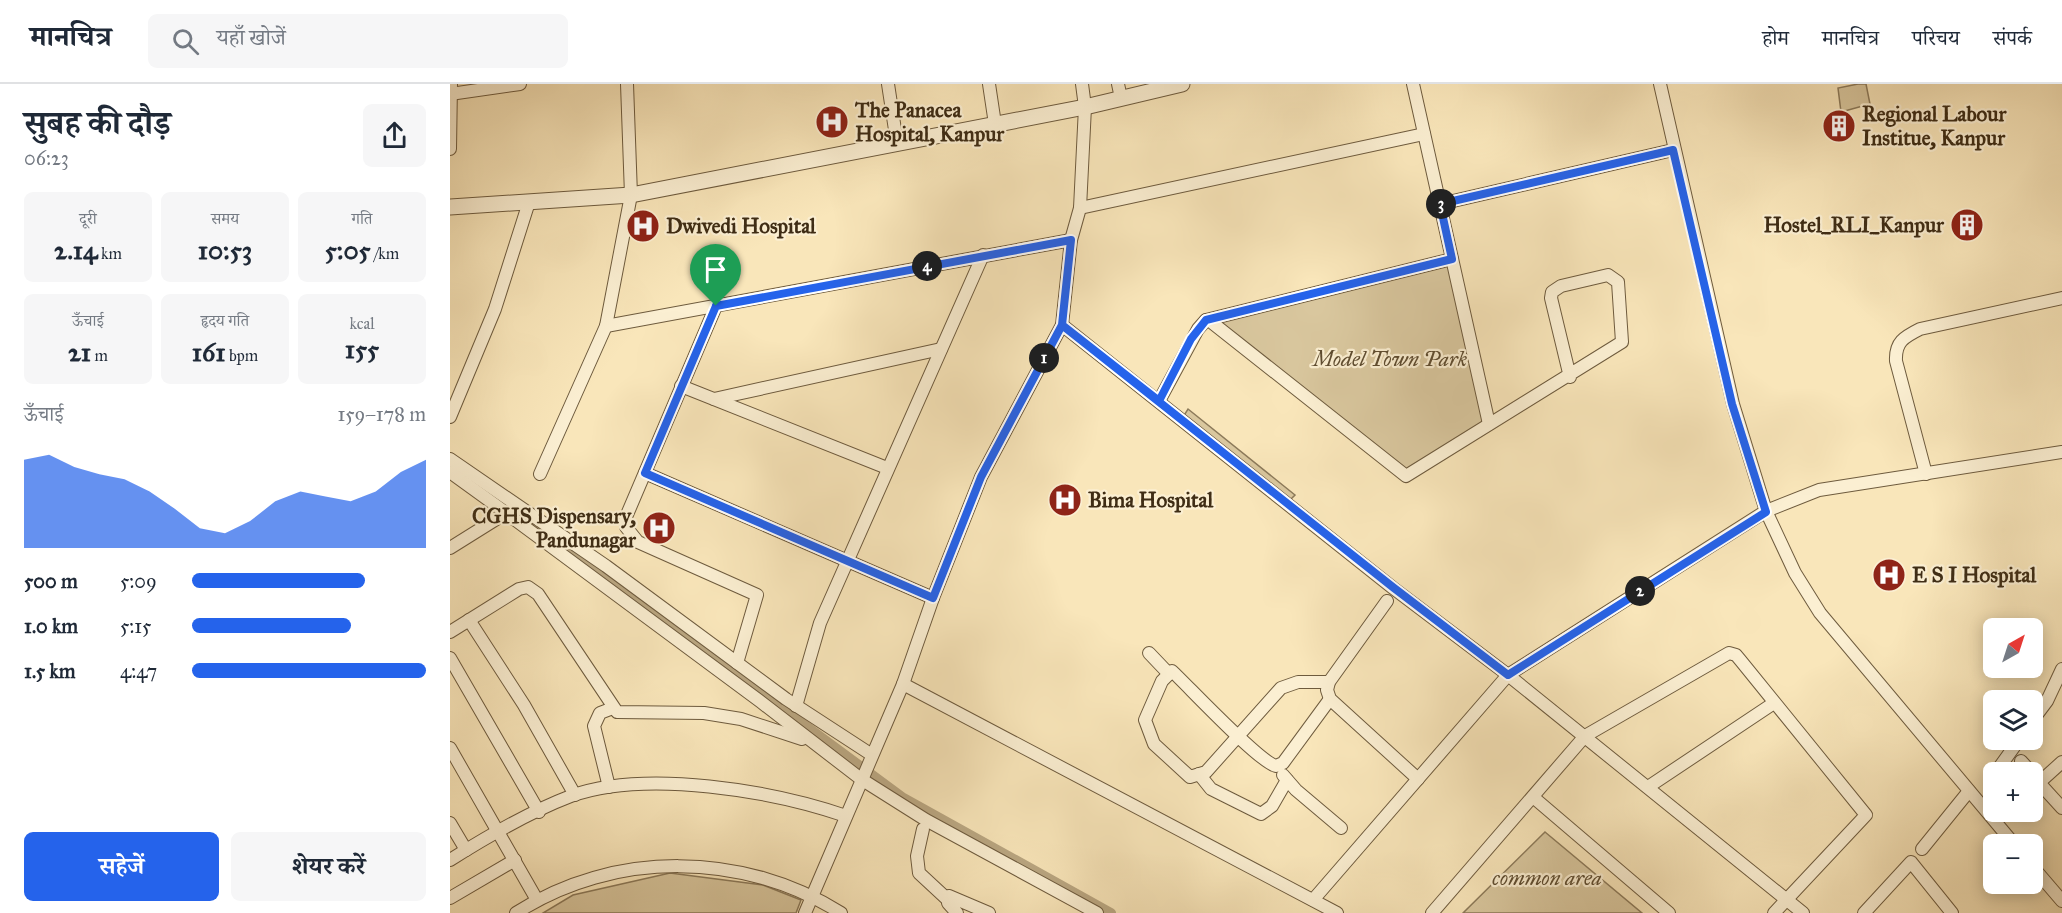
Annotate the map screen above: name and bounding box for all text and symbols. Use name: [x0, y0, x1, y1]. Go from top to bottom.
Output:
search box: [148, 14, 568, 68]
text: मानचित्र: [30, 19, 112, 54]
text: यहाँ खोजें: [217, 24, 286, 51]
icon: search: [169, 25, 202, 58]
text: होम: [1762, 25, 1789, 51]
text: मानचित्र: [1822, 25, 1879, 51]
text: परिचय: [1912, 25, 1960, 51]
text: संपर्क: [1993, 25, 2032, 51]
place label: The Panacea Hospital, Kanpur: [854, 97, 1005, 147]
place label: Regional Labour Institue, Kanpur: [1862, 101, 2008, 151]
text: सुबह की दौड़: [24, 103, 171, 143]
button: share: [363, 104, 426, 167]
hospital icon: The Panacea Hospital, Kanpur: [814, 104, 850, 140]
building icon: Regional Labour Institue, Kanpur: [1821, 108, 1857, 144]
text: 06:23: [24, 146, 69, 170]
pin: 3: [1426, 189, 1456, 219]
text: 3: [1438, 194, 1444, 213]
building icon: Hostel_RLI_Kanpur: [1949, 207, 1985, 243]
hospital icon: Dwivedi Hospital: [625, 208, 661, 244]
text: दूरी: [79, 209, 97, 228]
text: समय: [211, 209, 239, 228]
text: गति: [352, 209, 372, 228]
place label: Hostel_RLI_Kanpur: [1763, 212, 1945, 238]
place label: Dwivedi Hospital: [666, 213, 817, 239]
text: 2.14: [54, 234, 98, 266]
text: 10:53: [198, 234, 252, 266]
text: 5:05: [325, 234, 371, 266]
text: km: [98, 244, 122, 263]
text: /km: [371, 244, 399, 263]
pin: [690, 244, 741, 306]
pin: 4: [912, 251, 942, 281]
icon: arrive: [699, 253, 732, 286]
text: 4: [923, 256, 931, 275]
text: ऊँचाई: [72, 311, 104, 330]
text: हृदय गति: [201, 311, 249, 330]
text: kcal: [349, 314, 375, 333]
text: 155: [345, 333, 379, 365]
text: 21: [68, 336, 91, 368]
text: 161: [192, 336, 226, 368]
pin: 1: [1029, 343, 1059, 373]
text: m: [91, 346, 108, 365]
text: bpm: [226, 346, 258, 365]
park label: Model Town Park: [1311, 346, 1468, 372]
text: 1: [1041, 348, 1047, 367]
text: ऊँचाई: [24, 402, 63, 426]
text: 159–178 m: [337, 402, 426, 426]
hospital icon: Bima Hospital: [1047, 482, 1083, 518]
place label: Bima Hospital: [1088, 487, 1214, 513]
place label: CGHS Dispensary, Pandunagar: [472, 503, 637, 553]
hospital icon: CGHS Dispensary, Pandunagar: [641, 510, 677, 546]
hospital icon: E S I Hospital: [1871, 557, 1907, 593]
place label: E S I Hospital: [1912, 562, 2037, 588]
text: 500 m: [24, 569, 78, 593]
text: 5:09: [120, 569, 157, 593]
pin: 2: [1625, 576, 1655, 606]
text: 2: [1636, 581, 1644, 600]
text: 1.0 km: [24, 614, 78, 638]
text: 5:15: [120, 614, 151, 638]
north arrow: [1983, 618, 2043, 678]
map controls: [1983, 618, 2043, 894]
text: 1.5 km: [24, 659, 75, 683]
text: 4:47: [120, 659, 157, 683]
button: layers: [1983, 690, 2043, 750]
button: +: [1983, 762, 2043, 822]
button: सहेजें: [24, 832, 219, 901]
button: शेयर करें: [231, 832, 426, 901]
button: −: [1983, 834, 2043, 894]
park label: common area: [1492, 865, 1602, 891]

